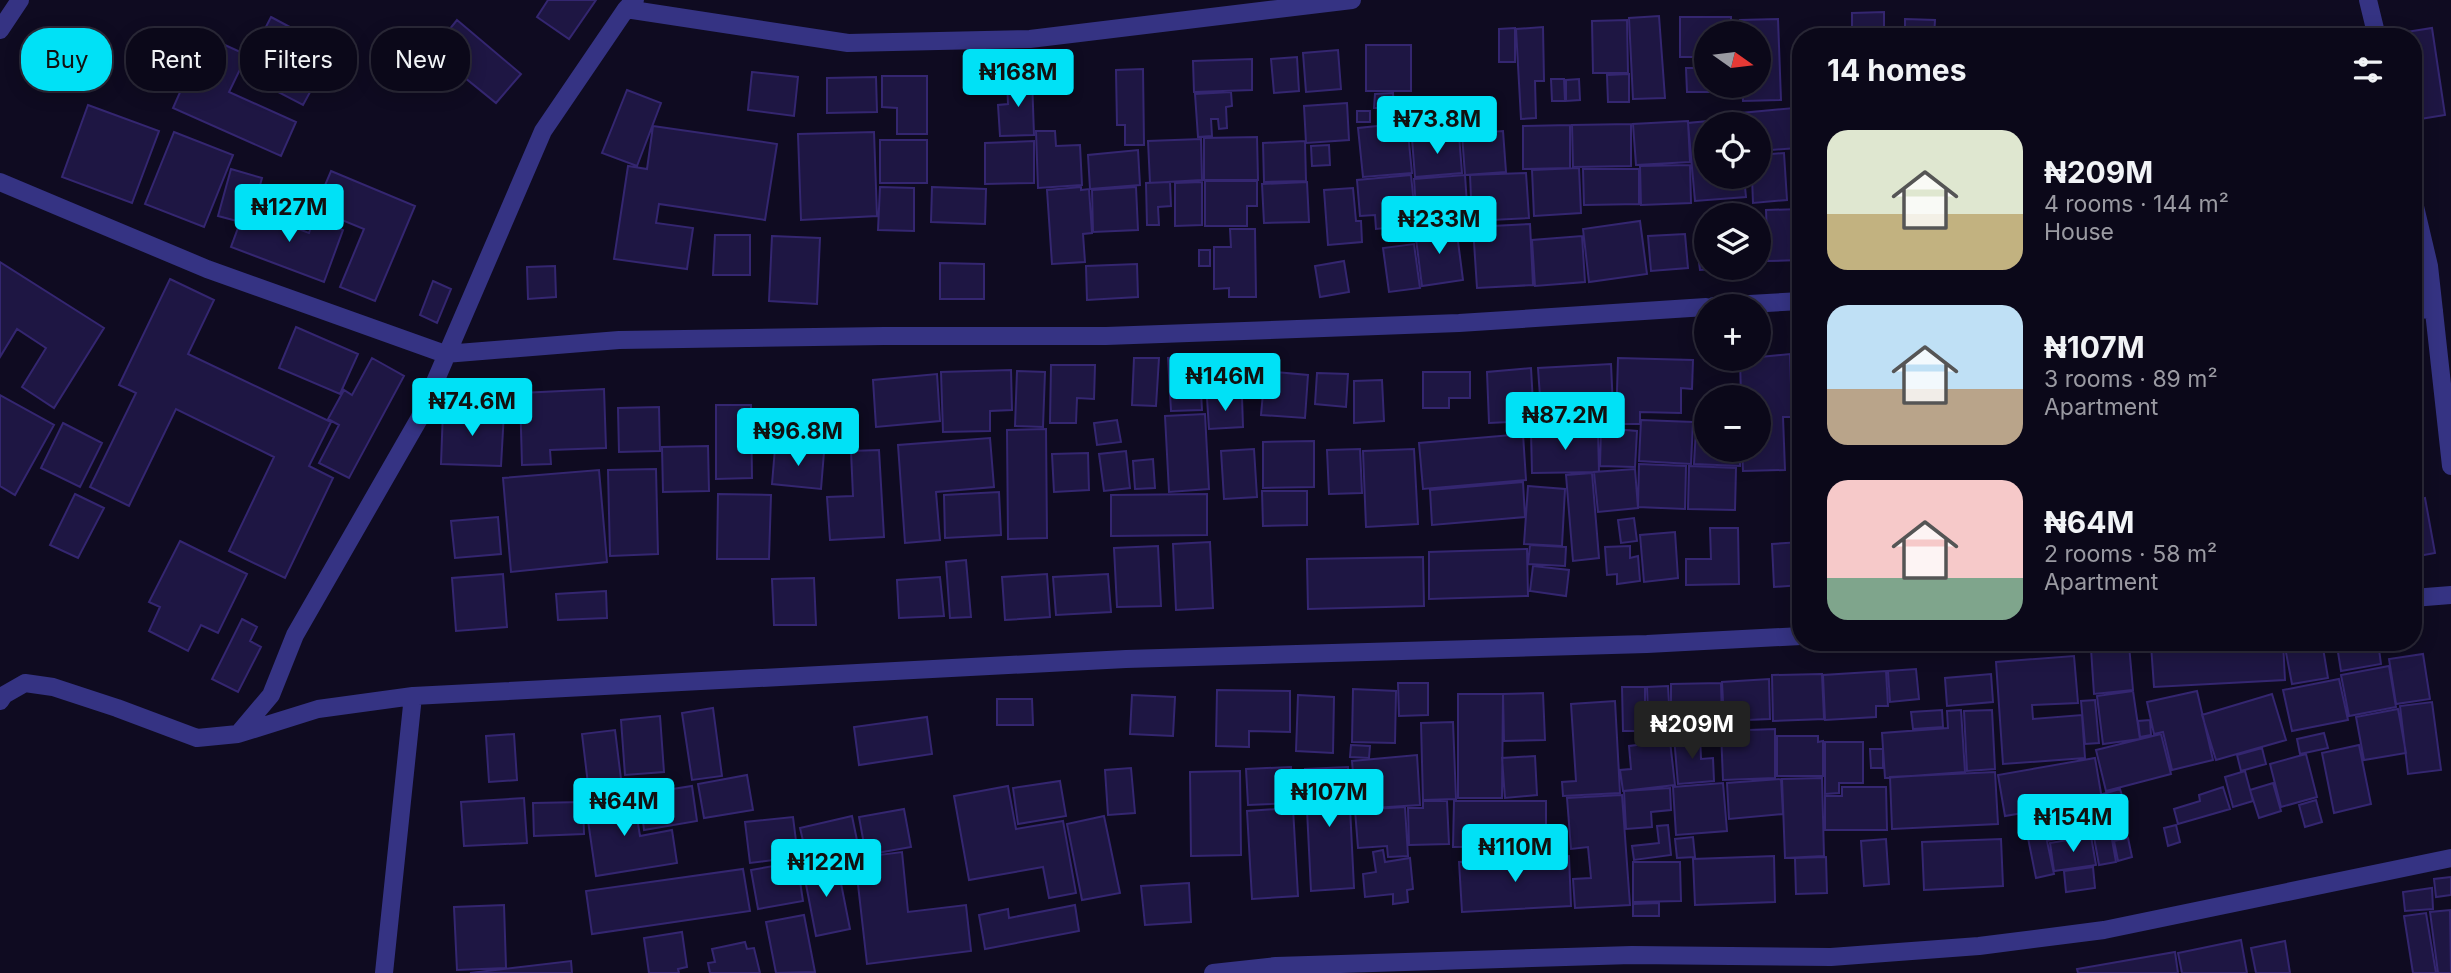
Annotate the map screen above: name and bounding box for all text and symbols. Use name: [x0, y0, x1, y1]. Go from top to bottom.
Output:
north arrow: [1694, 21, 1771, 98]
map controls: [1694, 21, 1771, 462]
chip: Buy: [21, 28, 112, 91]
chip: Rent: [126, 28, 226, 91]
chip: Filters: [240, 28, 357, 91]
chip: New: [371, 28, 470, 91]
pin: ₦168M: [969, 50, 1067, 109]
icon: filters: [2349, 51, 2387, 89]
text: 14 homes: [1827, 52, 1966, 88]
text: ₦168M: [979, 58, 1057, 86]
pin: ₦73.8M: [1380, 96, 1494, 156]
text: ₦73.8M: [1393, 105, 1481, 133]
button: locate: [1694, 112, 1771, 189]
text: ₦209M: [2044, 154, 2153, 190]
icon: home: [1883, 158, 1967, 242]
pin: ₦127M: [240, 184, 338, 244]
text: 4 rooms · 144 m²: [2044, 190, 2229, 218]
text: ₦127M: [251, 193, 327, 221]
pin: ₦233M: [1390, 196, 1488, 256]
button: layers: [1694, 203, 1771, 280]
text: ₦233M: [1397, 205, 1481, 233]
text: House: [2044, 218, 2114, 246]
button: +: [1694, 294, 1771, 371]
text: ₦107M: [2044, 329, 2145, 365]
icon: home: [1883, 333, 1967, 417]
pin: ₦146M: [1176, 354, 1274, 413]
text: ₦146M: [1185, 362, 1265, 390]
text: 3 rooms · 89 m²: [2044, 365, 2218, 393]
pin: ₦74.6M: [415, 378, 529, 438]
button: −: [1694, 385, 1771, 462]
text: ₦74.6M: [428, 387, 516, 415]
pin: ₦87.2M: [1508, 392, 1622, 452]
text: Apartment: [2044, 393, 2158, 421]
text: ₦87.2M: [1522, 401, 1608, 429]
pin: ₦96.8M: [741, 408, 855, 468]
text: ₦96.8M: [753, 417, 843, 445]
text: ₦64M: [2044, 504, 2134, 540]
icon: home: [1883, 508, 1967, 592]
text: 2 rooms · 58 m²: [2044, 540, 2217, 568]
text: Apartment: [2044, 568, 2158, 596]
pin: ₦209M: [1643, 702, 1741, 761]
text: ₦209M: [1650, 710, 1734, 738]
pin: ₦107M: [1280, 770, 1378, 829]
pin: ₦64M: [583, 778, 665, 838]
text: ₦107M: [1290, 778, 1368, 806]
text: ₦64M: [589, 787, 659, 815]
pin: ₦154M: [2024, 794, 2122, 854]
text: ₦154M: [2033, 803, 2113, 831]
pin: ₦110M: [1466, 824, 1564, 884]
text: ₦110M: [1478, 833, 1552, 861]
pin: ₦122M: [777, 839, 875, 899]
text: ₦122M: [787, 848, 865, 876]

